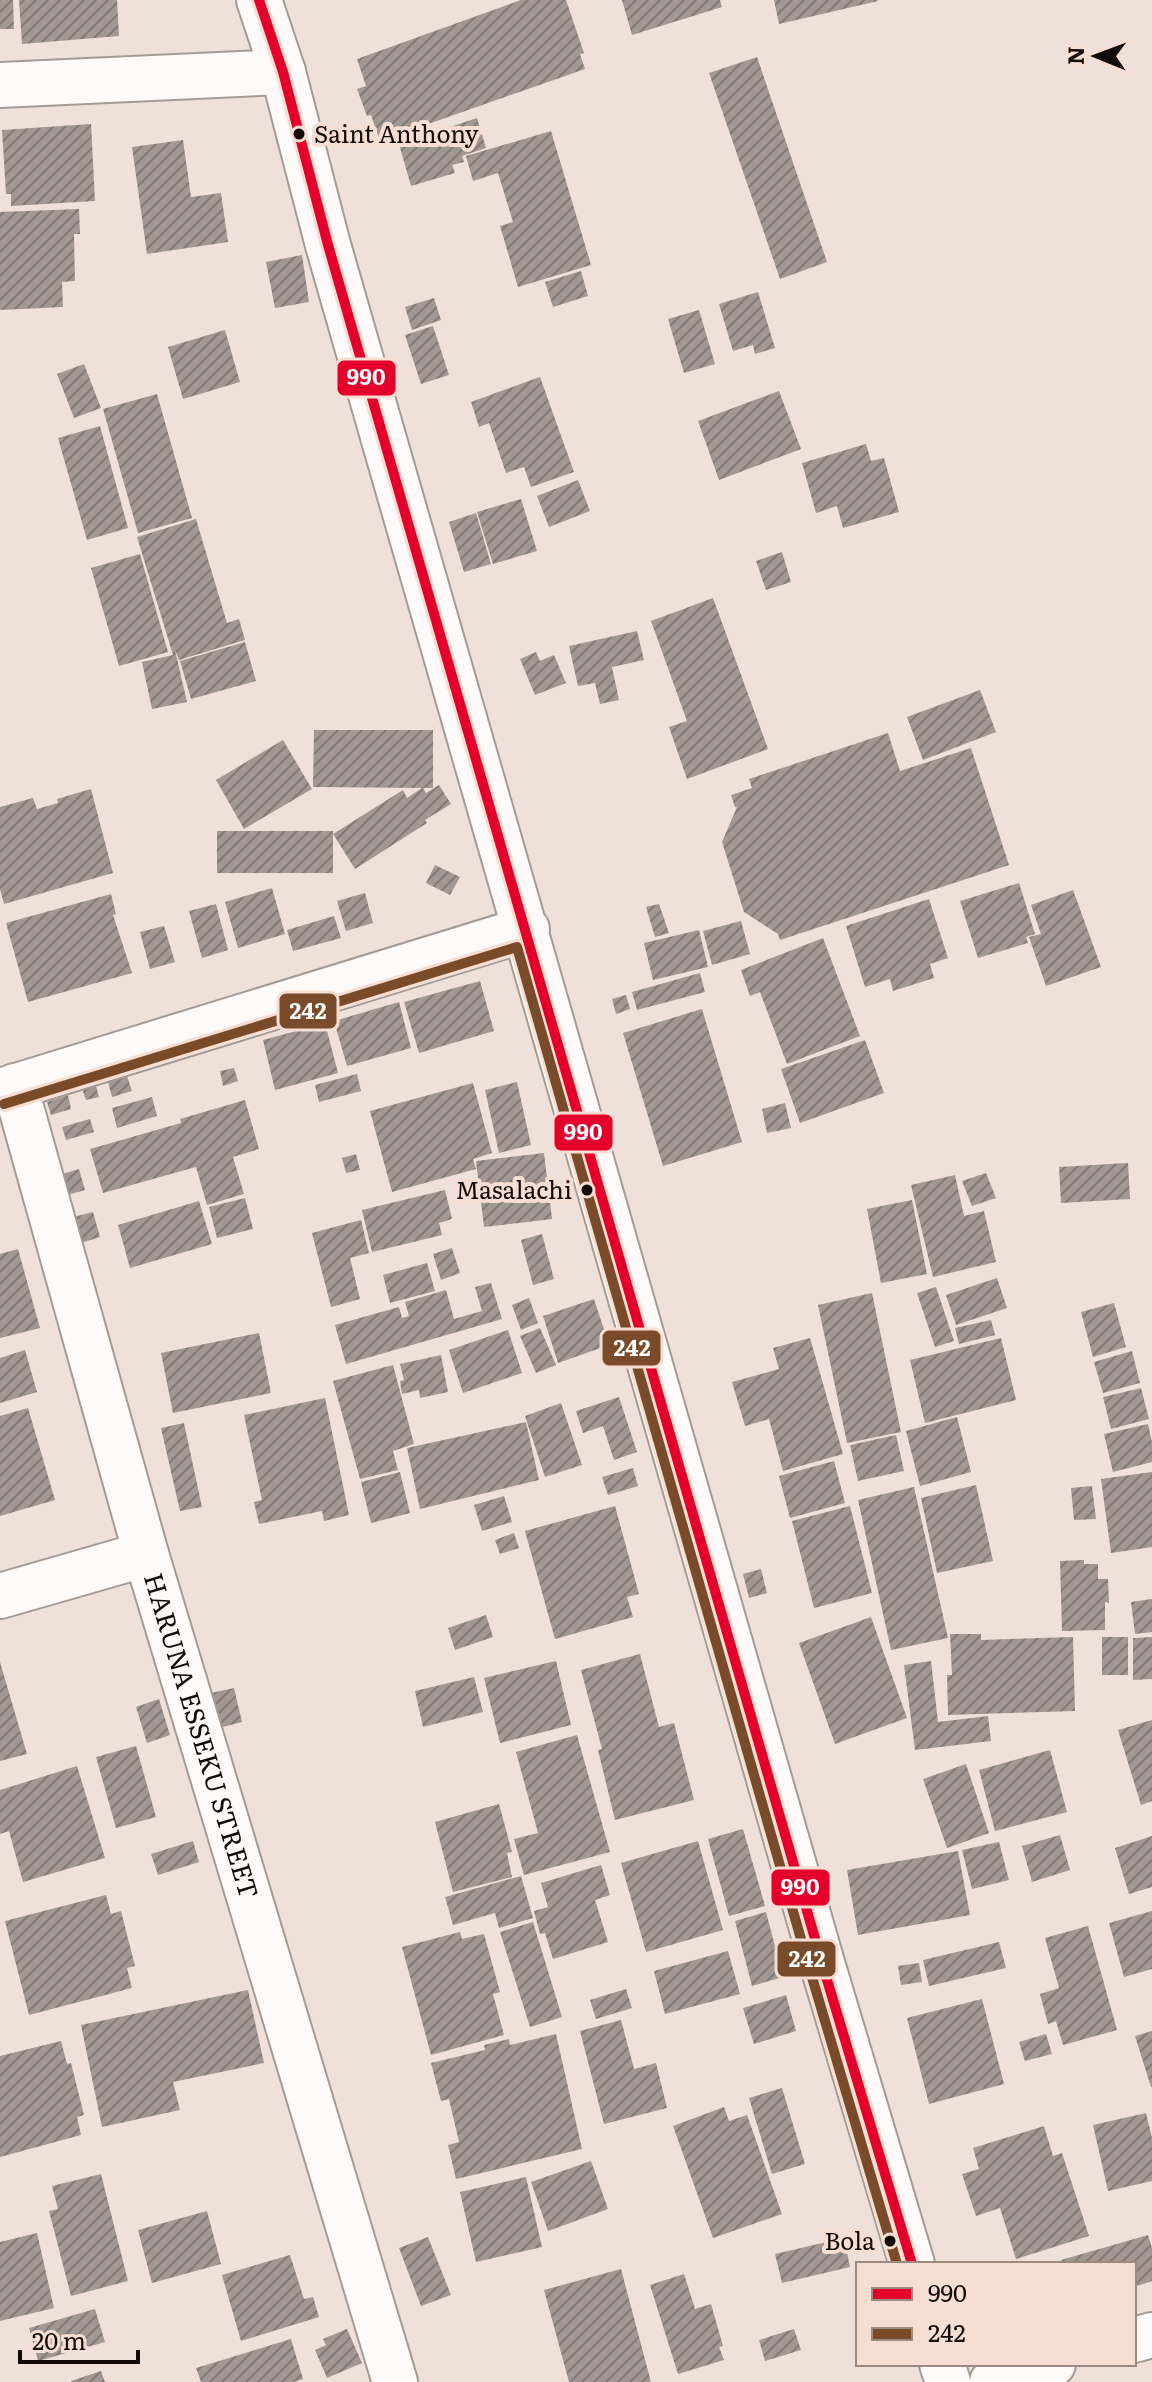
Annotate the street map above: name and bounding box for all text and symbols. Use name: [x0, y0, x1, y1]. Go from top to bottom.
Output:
north arrow: [1056, 16, 1136, 96]
text: N: [1058, 46, 1091, 65]
place label: Saint Anthony: [314, 115, 479, 150]
marker: Saint Anthony: [291, 126, 307, 142]
line badge: 990: [336, 359, 397, 397]
text: 990: [347, 359, 385, 392]
line badge: 242: [278, 992, 338, 1030]
text: 242: [290, 993, 327, 1026]
line badge: 990: [553, 1113, 614, 1152]
text: 990: [564, 1114, 602, 1147]
place label: Masalachi: [455, 1171, 572, 1206]
marker: Masalachi: [579, 1182, 595, 1198]
line badge: 242: [601, 1329, 662, 1367]
text: 242: [614, 1330, 651, 1363]
street label: HARUNA ESSEKU STREET: [136, 1568, 270, 1903]
line badge: 990: [770, 1868, 831, 1907]
text: 990: [781, 1869, 819, 1902]
line badge: 242: [776, 1940, 837, 1978]
text: 242: [789, 1941, 826, 1974]
place label: Bola: [824, 2222, 875, 2257]
marker: Bola: [882, 2233, 898, 2249]
legend: [856, 2262, 1136, 2366]
text: 990: [928, 2274, 967, 2309]
scale bar: [20, 2314, 138, 2364]
text: 242: [928, 2314, 966, 2349]
text: 20 m: [32, 2322, 86, 2357]

